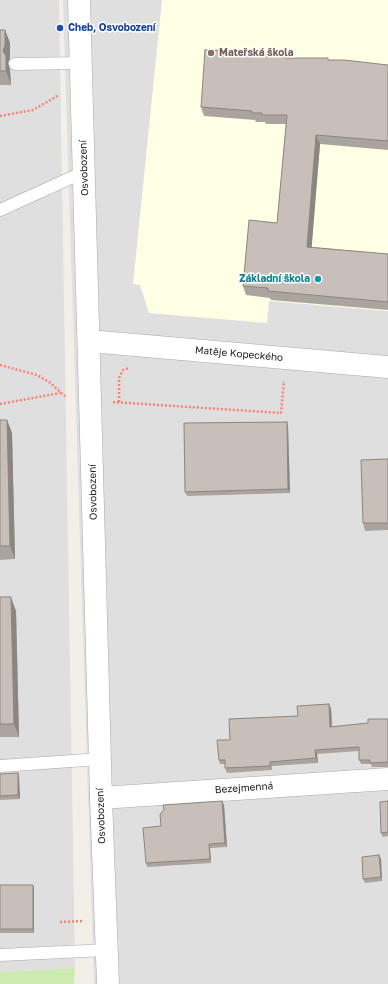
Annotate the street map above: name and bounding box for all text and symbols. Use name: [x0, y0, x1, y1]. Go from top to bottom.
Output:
place label: Cheb, Osvobození: [68, 22, 156, 34]
marker: Cheb, Osvobození: [55, 23, 65, 33]
place label: Mateřská škola: [219, 47, 293, 59]
marker: Mateřská škola: [206, 48, 216, 58]
street label: Osvobození: [77, 140, 91, 196]
place label: Základní škola: [239, 273, 310, 285]
marker: Základní škola: [313, 274, 323, 284]
street label: Matěje Kopeckého: [194, 344, 284, 364]
street label: Osvobození: [87, 464, 99, 520]
street label: Bezejmenná: [214, 780, 274, 796]
street label: Osvobození: [94, 788, 108, 844]

